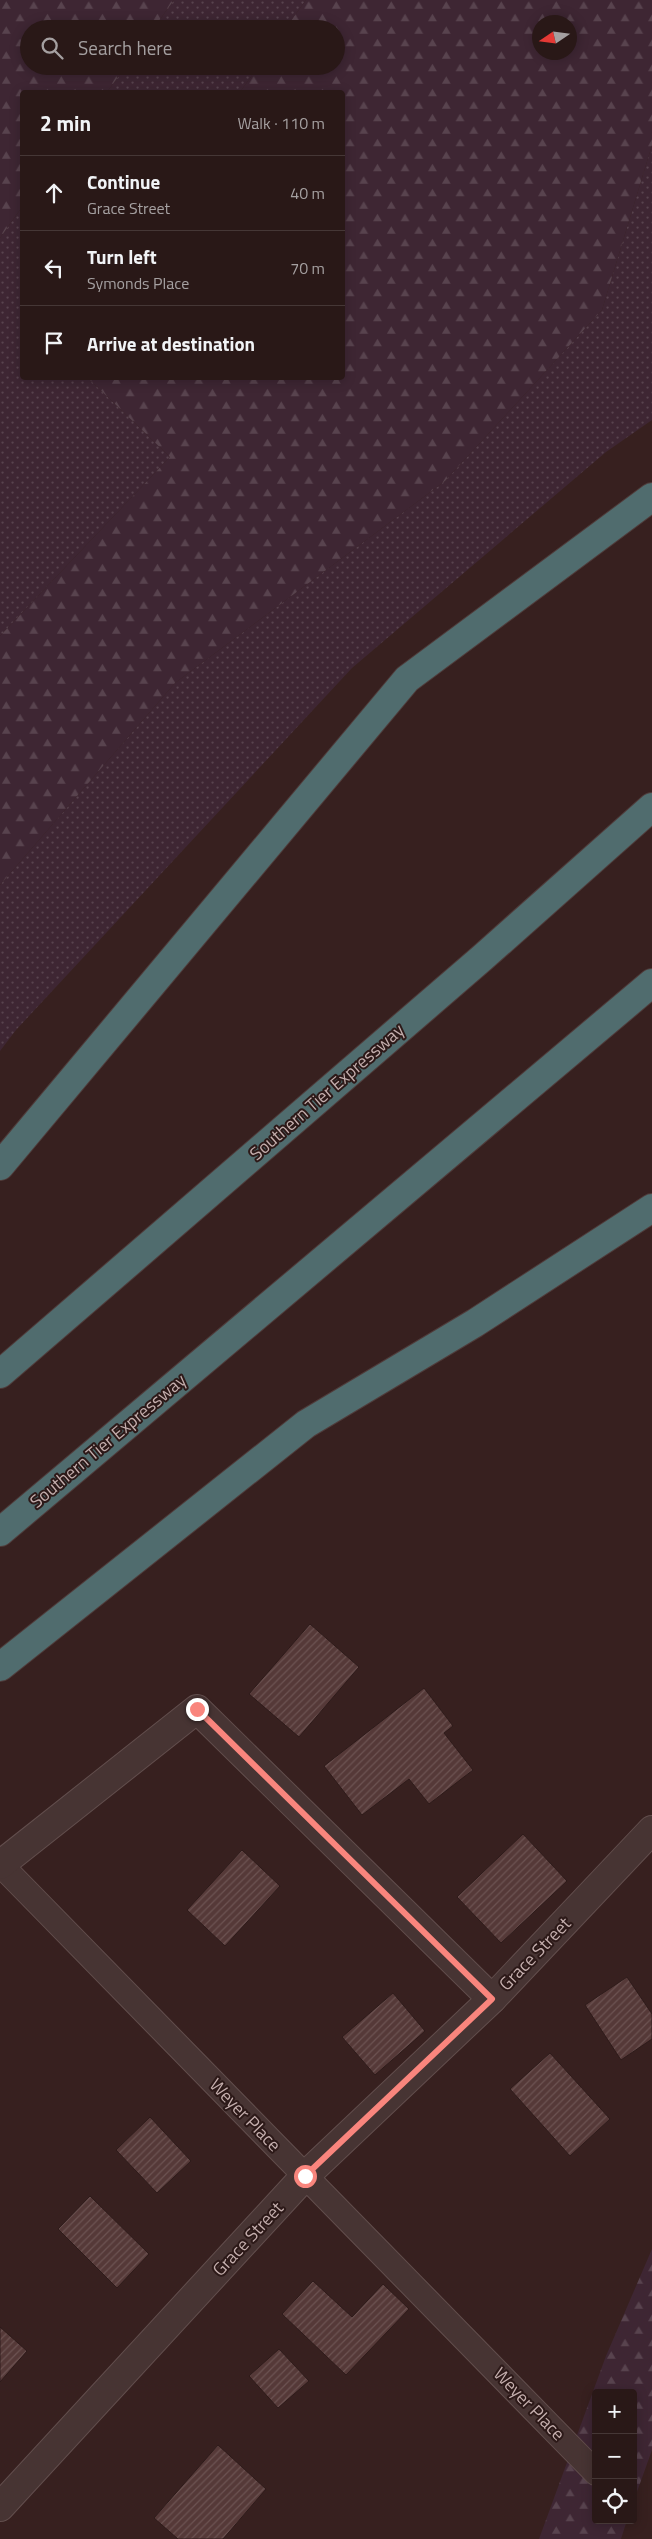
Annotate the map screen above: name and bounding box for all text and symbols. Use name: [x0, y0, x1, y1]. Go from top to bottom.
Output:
north arrow: [532, 15, 577, 60]
search box: [20, 20, 345, 75]
text: Search here: [78, 33, 172, 62]
icon: search: [38, 34, 66, 62]
text: 2 min: [40, 107, 91, 139]
text: Walk · 110 m: [237, 111, 325, 135]
text: Continue: [87, 167, 160, 196]
icon: ahead: [40, 179, 68, 207]
text: 40 m: [290, 181, 325, 205]
text: Grace Street: [87, 196, 170, 220]
text: Turn left: [87, 242, 157, 271]
icon: left: [40, 254, 68, 282]
text: 70 m: [290, 256, 325, 280]
text: Symonds Place: [87, 271, 189, 295]
icon: arrive: [40, 329, 68, 357]
text: Arrive at destination: [87, 329, 255, 358]
street label: Southern Tier Expressway: [243, 1017, 410, 1166]
street label: Southern Tier Expressway: [24, 1367, 192, 1514]
route end: [186, 1698, 209, 1721]
street label: Grace Street: [492, 1910, 577, 1997]
street label: Weyer Place: [203, 2072, 287, 2157]
route start: [294, 2165, 317, 2188]
street label: Grace Street: [206, 2195, 290, 2282]
street label: Weyer Place: [487, 2361, 571, 2446]
map controls: [592, 2389, 637, 2524]
button: +: [592, 2389, 637, 2434]
button: −: [592, 2434, 637, 2479]
button: locate: [592, 2479, 637, 2524]

